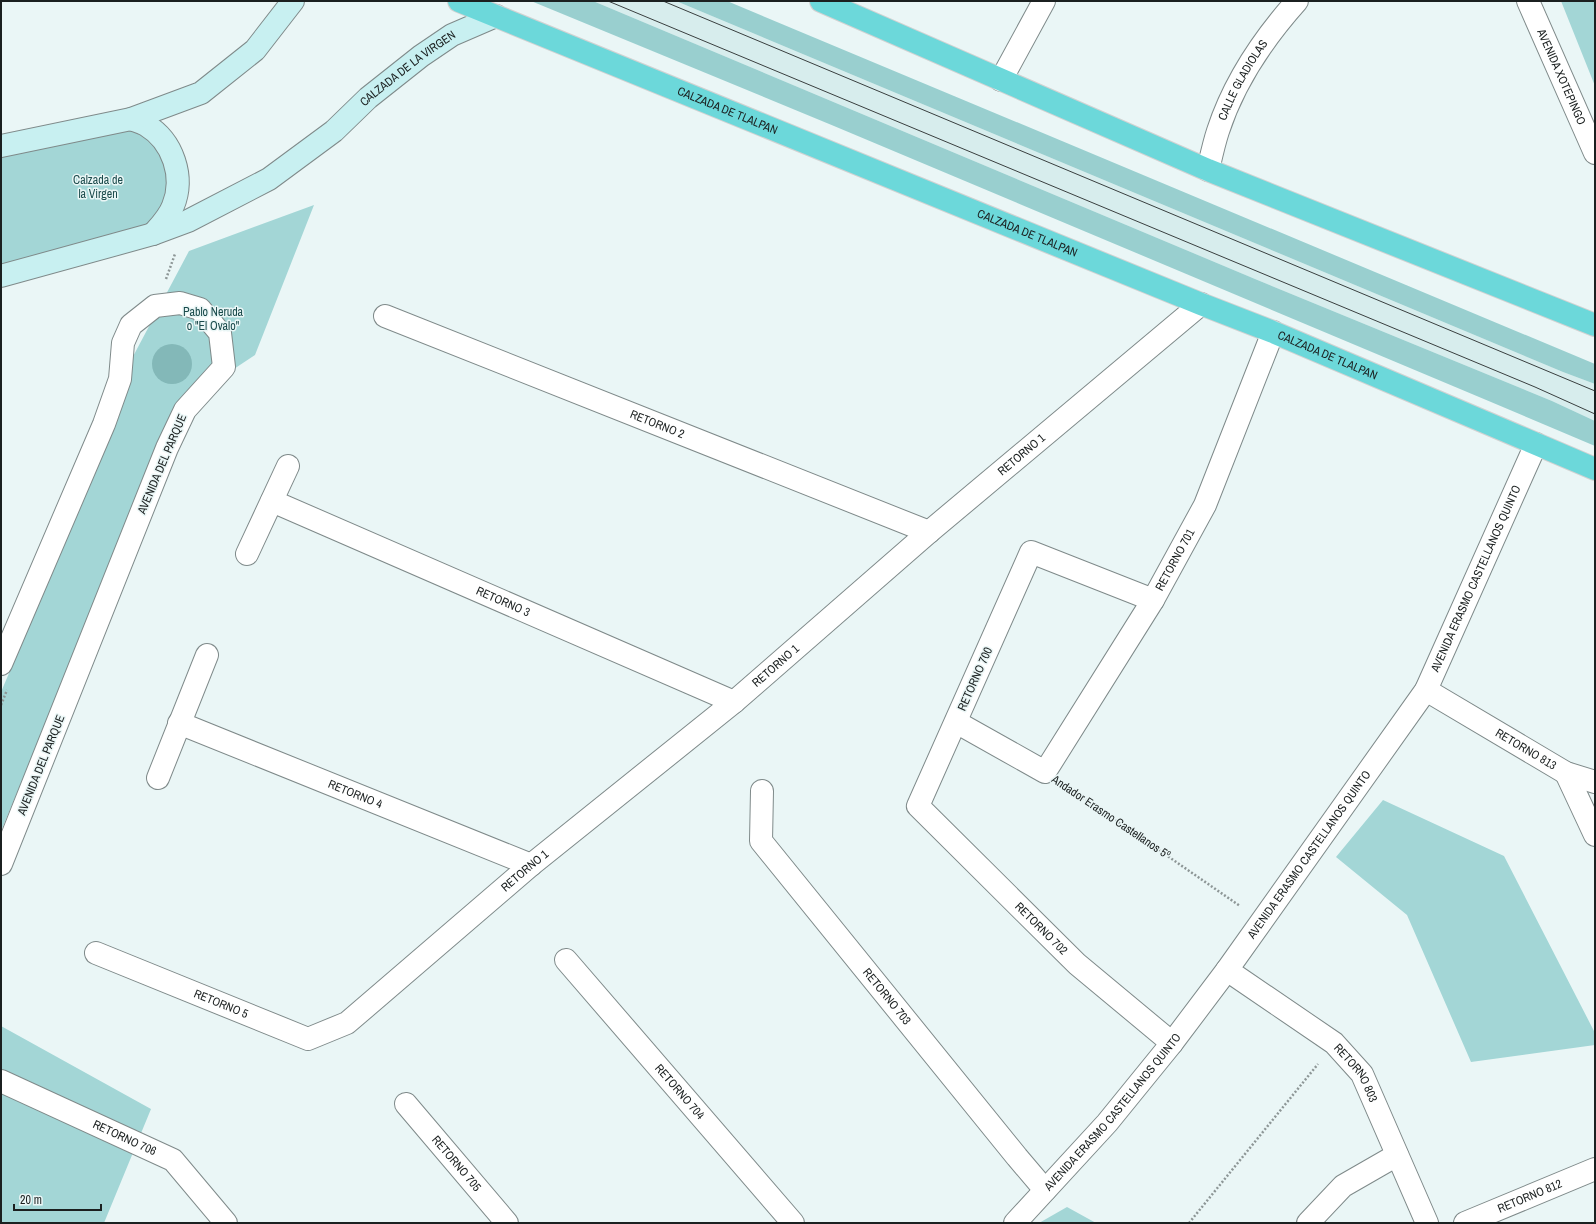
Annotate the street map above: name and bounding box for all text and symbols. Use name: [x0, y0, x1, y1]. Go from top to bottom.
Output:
street label: AVENIDA XOTEPINGO: [1533, 26, 1590, 128]
street label: CALZADA DE LA VIRGEN: [356, 27, 459, 110]
street label: CALLE GLADIOLAS: [1214, 36, 1271, 123]
street label: CALZADA DE TLALPAN: [675, 83, 780, 138]
park label: Calzada de la Virgen: [73, 172, 123, 202]
street label: CALZADA DE TLALPAN: [975, 205, 1080, 261]
park label: Pablo Neruda o "El Ovalo": [183, 304, 244, 334]
street label: CALZADA DE TLALPAN: [1275, 327, 1380, 384]
street label: RETORNO 2: [628, 406, 687, 442]
street label: AVENIDA DEL PARQUE: [133, 412, 190, 517]
street label: RETORNO 1: [994, 430, 1049, 479]
street label: AVENIDA ERASMO CASTELLANOS QUINTO: [1427, 482, 1525, 675]
street label: RETORNO 701: [1152, 526, 1199, 594]
street label: RETORNO 3: [474, 583, 533, 620]
street label: RETORNO 1: [749, 641, 803, 691]
street label: RETORNO 700: [954, 645, 996, 713]
street label: AVENIDA DEL PARQUE: [13, 712, 68, 819]
street label: RETORNO 813: [1492, 725, 1559, 773]
street label: AVENIDA ERASMO CASTELLANOS QUINTO: [1243, 767, 1375, 943]
street label: Andador Erasmo Castellanos 5º: [1048, 771, 1174, 863]
street label: RETORNO 4: [326, 776, 385, 812]
street label: RETORNO 1: [498, 846, 552, 895]
street label: RETORNO 702: [1011, 899, 1071, 958]
street label: RETORNO 703: [859, 965, 915, 1028]
street label: RETORNO 5: [192, 986, 251, 1022]
street label: AVENIDA ERASMO CASTELLANOS QUINTO: [1040, 1030, 1185, 1195]
street label: RETORNO 803: [1330, 1040, 1381, 1105]
street label: RETORNO 704: [651, 1061, 708, 1123]
street label: RETORNO 706: [90, 1116, 159, 1159]
street label: RETORNO 705: [428, 1132, 485, 1195]
street label: RETORNO 812: [1495, 1176, 1564, 1217]
scale bar: [14, 1186, 101, 1212]
text: 20 m: [20, 1192, 42, 1208]

